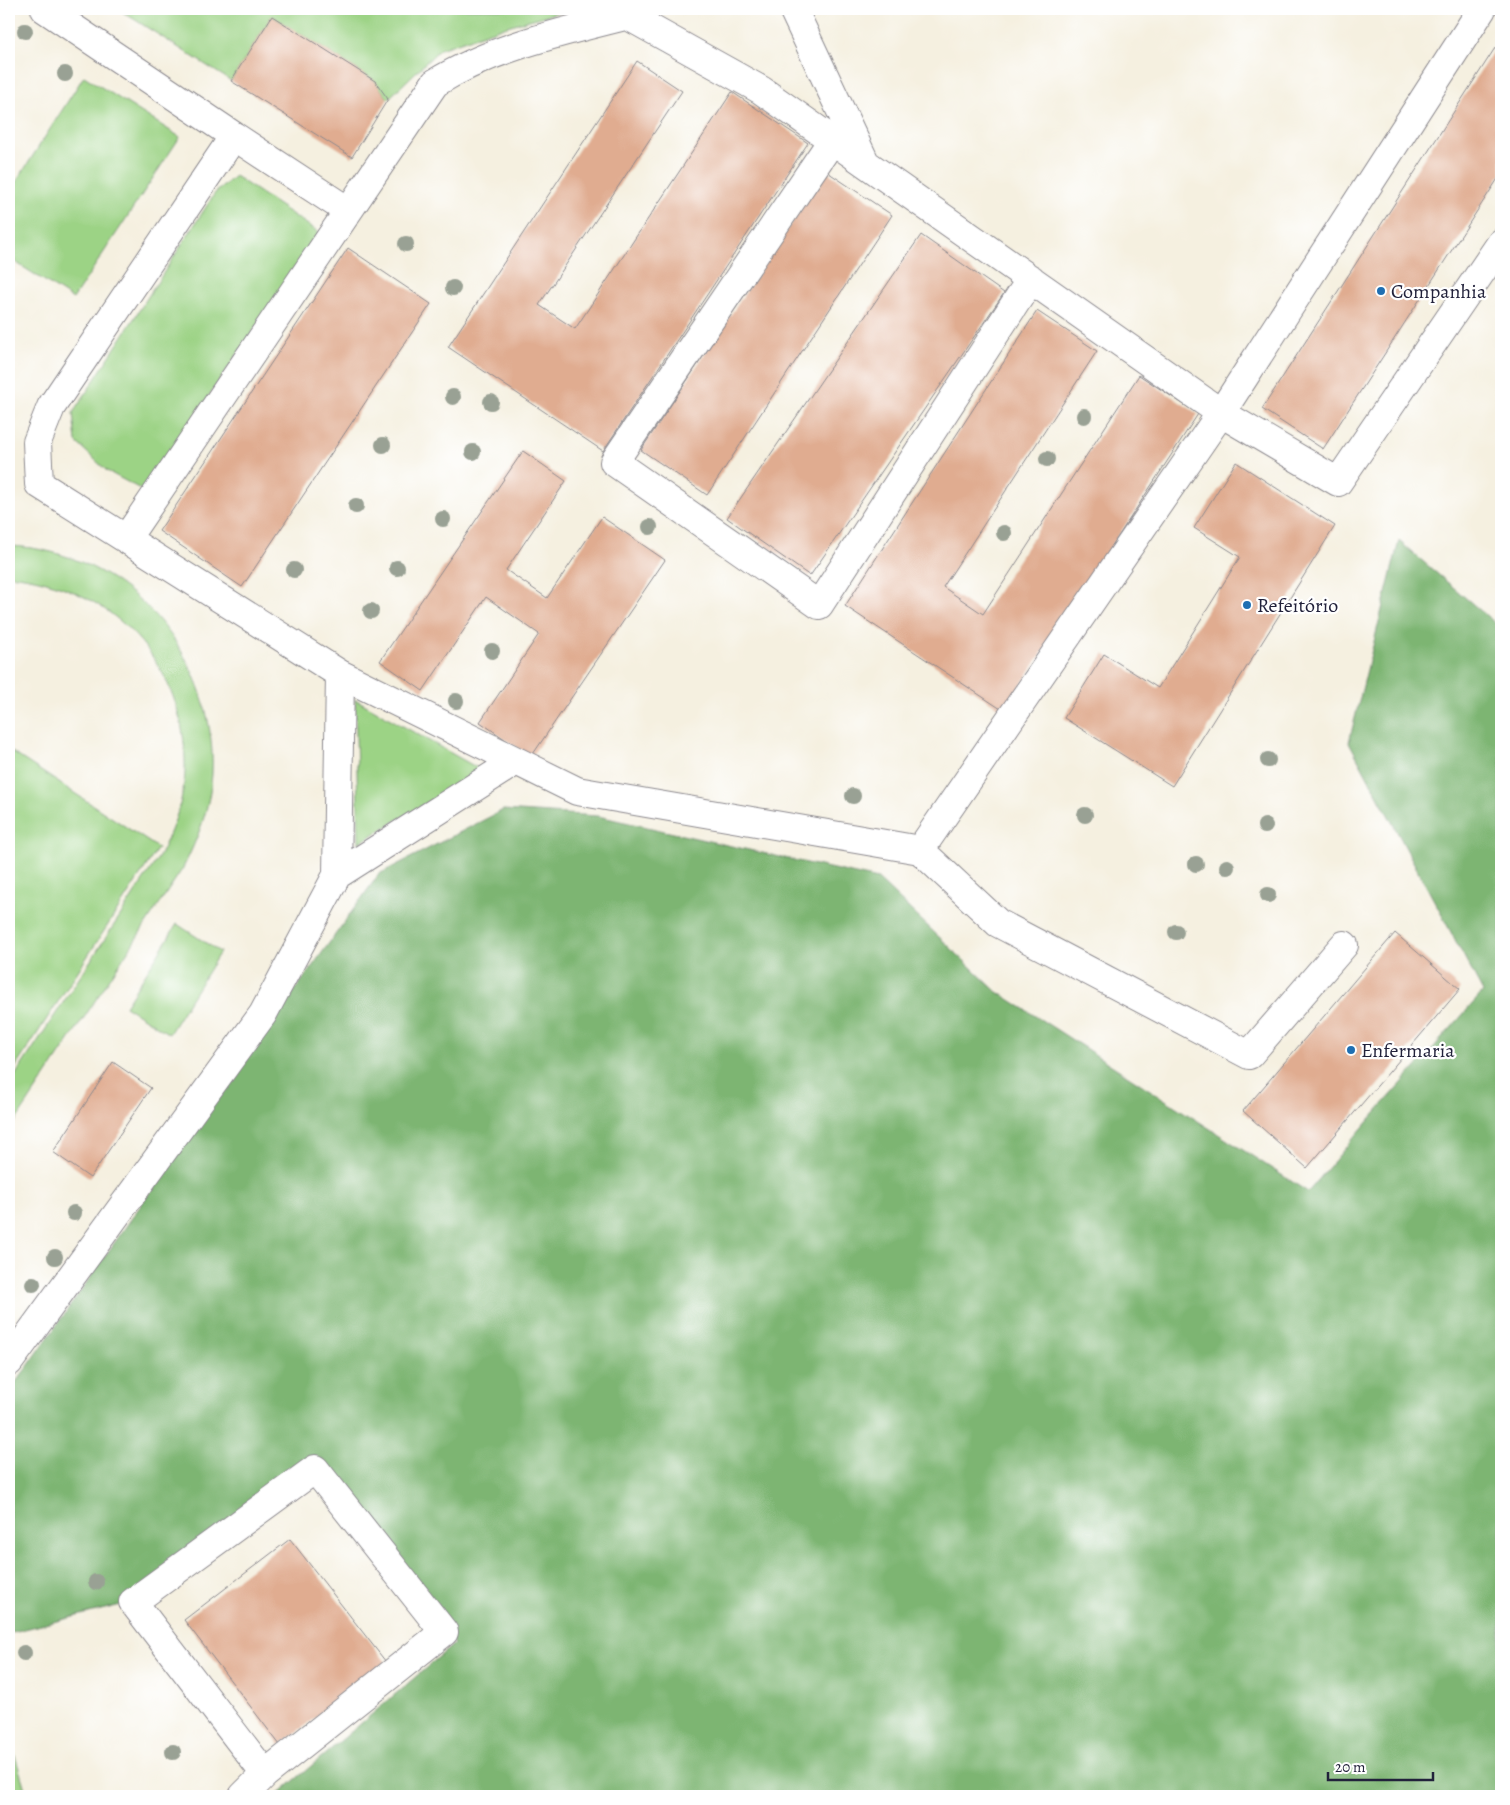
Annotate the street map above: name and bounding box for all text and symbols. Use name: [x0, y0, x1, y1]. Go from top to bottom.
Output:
place label: Companhia: [1391, 278, 1487, 305]
marker: Companhia: [1375, 285, 1387, 297]
place label: Refeitório: [1257, 592, 1338, 619]
marker: Refeitório: [1241, 599, 1253, 611]
place label: Enfermaria: [1361, 1037, 1455, 1064]
marker: Enfermaria: [1345, 1044, 1357, 1056]
scale bar: [1328, 1750, 1432, 1782]
text: 20 m: [1335, 1757, 1366, 1777]

